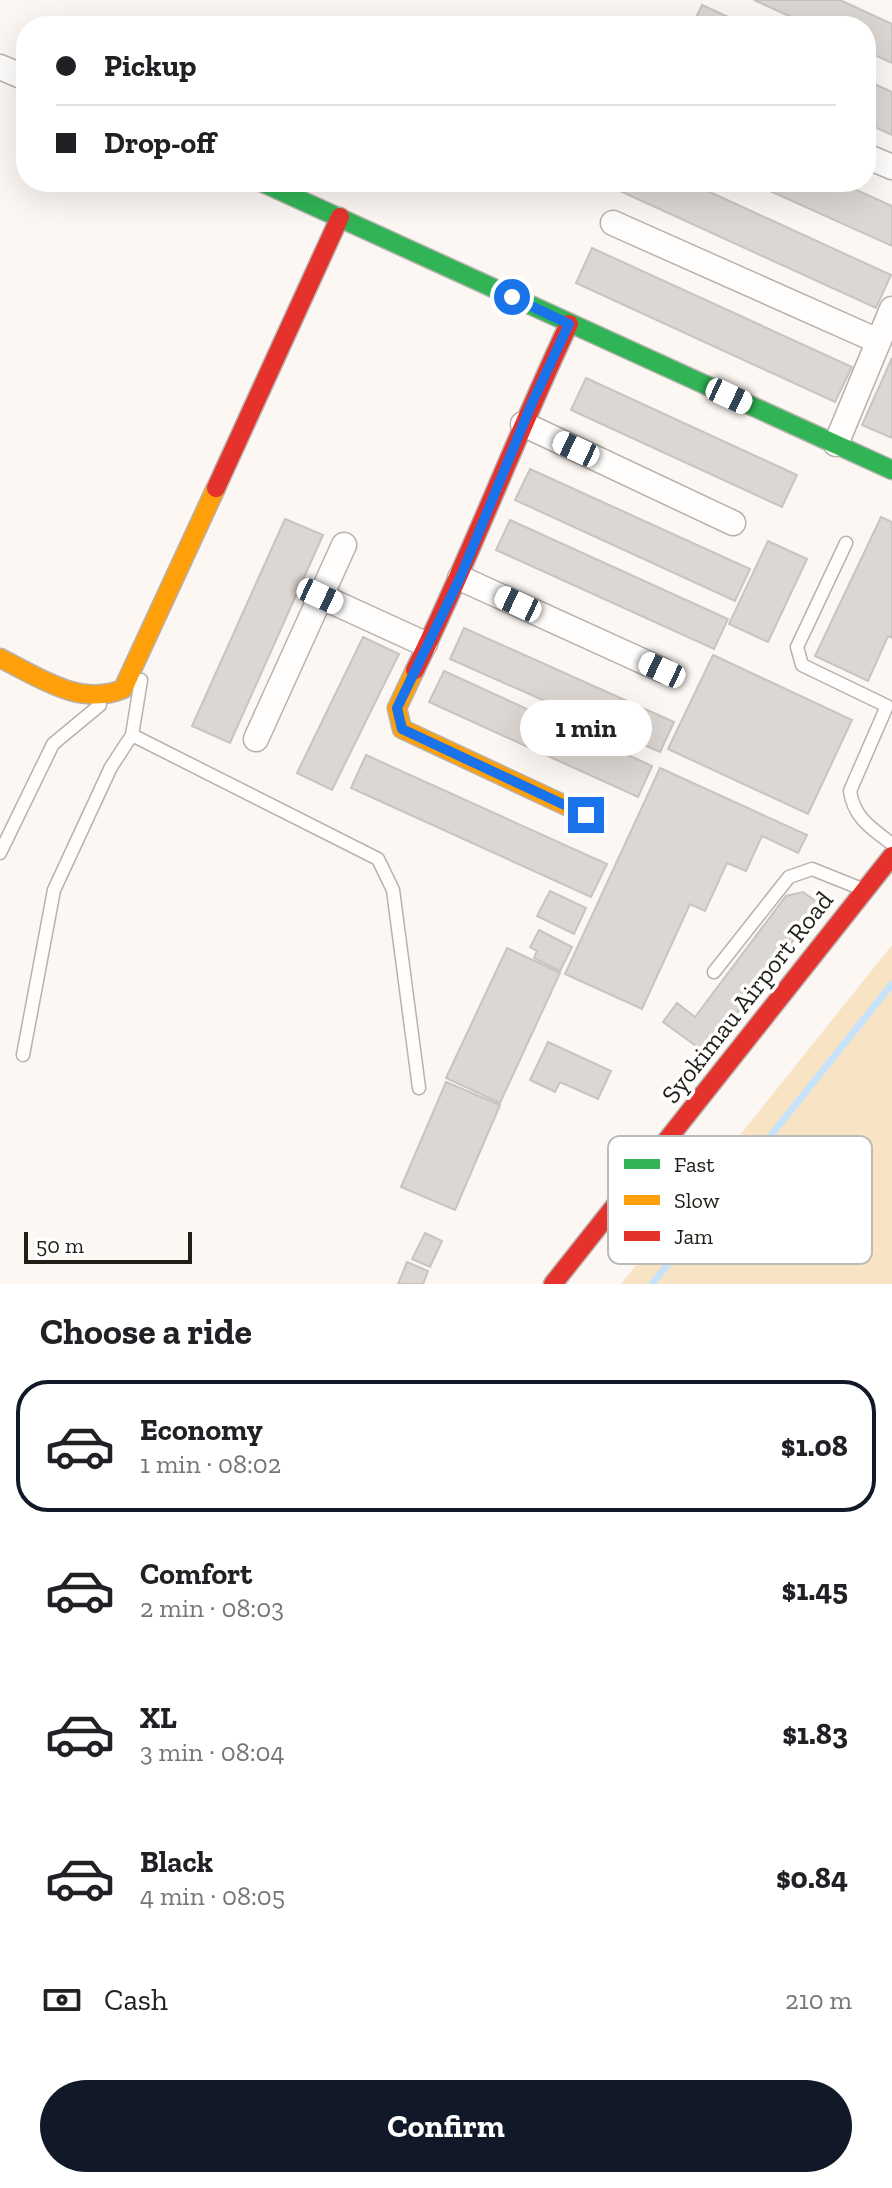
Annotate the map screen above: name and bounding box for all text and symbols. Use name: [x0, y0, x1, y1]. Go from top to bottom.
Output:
text: Pickup: [104, 48, 196, 84]
text: Drop-off: [104, 125, 216, 161]
route start: [494, 279, 530, 315]
car: [702, 375, 756, 417]
car: [549, 428, 603, 470]
car: [293, 575, 347, 617]
car: [491, 583, 545, 625]
car: [635, 649, 689, 691]
callout: 1 min: [520, 699, 652, 755]
text: 1 min: [555, 712, 617, 744]
route end: [568, 797, 604, 833]
street label: Syokimau Airport Road: [654, 884, 840, 1110]
legend: [608, 1136, 872, 1264]
text: Fast: [674, 1151, 715, 1178]
text: Slow: [674, 1187, 720, 1214]
text: Jam: [674, 1223, 713, 1250]
scale bar: [24, 1228, 192, 1264]
text: 50 m: [36, 1232, 84, 1259]
text: Choose a ride: [40, 1310, 252, 1353]
icon: car: [44, 1410, 116, 1482]
text: Economy: [140, 1412, 263, 1448]
text: $1.08: [781, 1428, 848, 1464]
text: 1 min · 08:02: [140, 1448, 281, 1480]
icon: car: [44, 1554, 116, 1626]
text: Comfort: [140, 1556, 252, 1592]
text: $1.45: [782, 1572, 848, 1608]
text: 2 min · 08:03: [140, 1592, 284, 1624]
icon: car: [44, 1698, 116, 1770]
text: XL: [140, 1700, 177, 1736]
text: $1.83: [782, 1716, 848, 1752]
text: 3 min · 08:04: [140, 1736, 285, 1768]
icon: car: [44, 1842, 116, 1914]
text: Black: [140, 1844, 213, 1880]
text: $0.84: [776, 1860, 848, 1896]
text: 4 min · 08:05: [140, 1880, 285, 1912]
icon: cash: [40, 1978, 84, 2022]
text: Cash: [104, 1982, 168, 2018]
text: 210 m: [785, 1984, 852, 2016]
button: Confirm: [40, 2080, 852, 2172]

